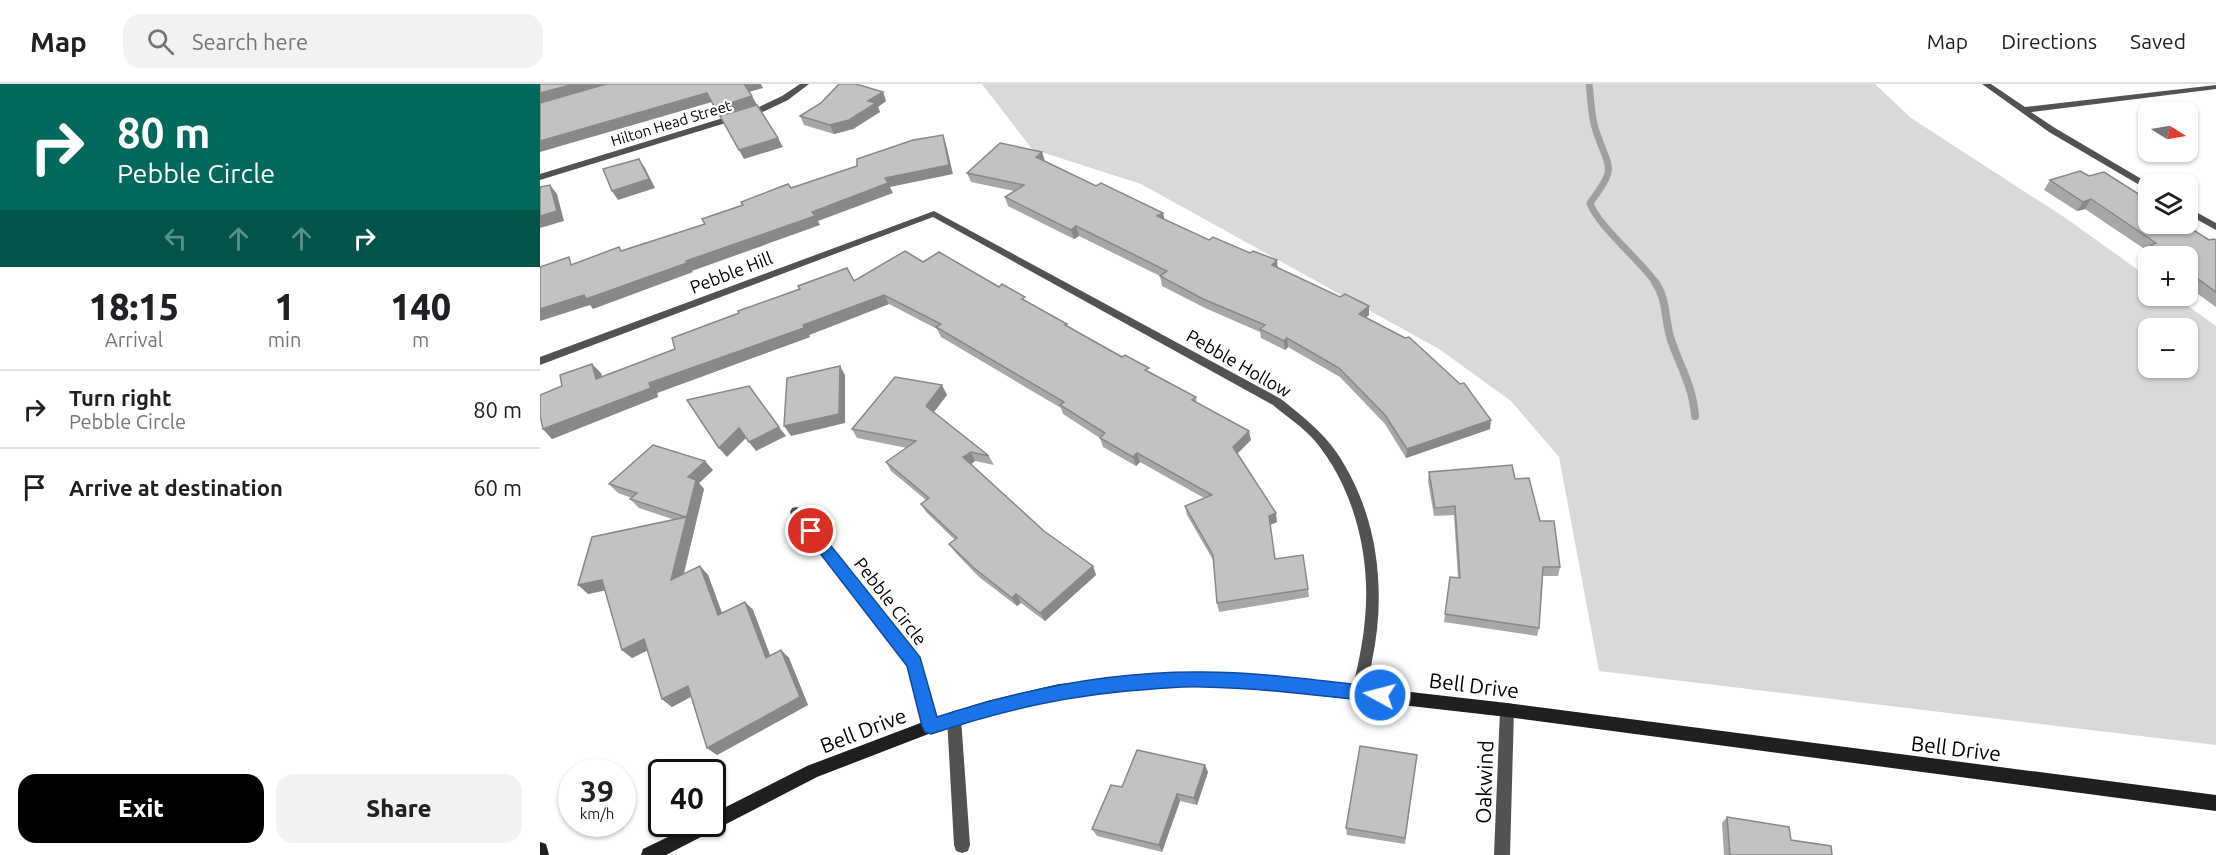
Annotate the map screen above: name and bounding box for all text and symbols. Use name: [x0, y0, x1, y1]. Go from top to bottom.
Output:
search box: [123, 14, 543, 68]
icon: search: [144, 25, 177, 58]
text: Map: [30, 26, 87, 57]
text: Search here: [192, 29, 308, 54]
text: Map: [1927, 29, 1968, 53]
text: Directions: [2001, 29, 2097, 53]
text: Saved: [2130, 29, 2186, 53]
street label: Hilton Head Street: [609, 97, 733, 149]
north arrow: [2138, 102, 2198, 162]
map controls: [2138, 102, 2198, 378]
icon: right: [18, 108, 96, 186]
text: 80 m: [117, 109, 211, 156]
text: Pebble Circle: [117, 158, 275, 188]
button: layers: [2138, 174, 2198, 234]
icon: left: [159, 222, 192, 255]
icon: ahead: [222, 222, 255, 255]
icon: ahead: [285, 222, 318, 255]
icon: right: [348, 222, 381, 255]
button: +: [2138, 246, 2198, 306]
street label: Pebble Hill: [687, 247, 775, 297]
text: 18:15: [89, 286, 179, 327]
text: 1: [274, 286, 295, 327]
text: 140: [390, 286, 451, 327]
button: −: [2138, 318, 2198, 378]
street label: Pebble Hollow: [1183, 325, 1295, 401]
text: Arrival: [105, 328, 163, 351]
text: min: [268, 328, 301, 351]
text: m: [412, 328, 429, 351]
text: Turn right: [69, 385, 171, 410]
icon: right: [18, 393, 51, 426]
text: 80 m: [473, 397, 522, 422]
text: Pebble Circle: [69, 410, 186, 433]
icon: arrive: [18, 471, 51, 504]
text: Arrive at destination: [69, 475, 283, 500]
text: 60 m: [473, 475, 522, 500]
pin: [785, 505, 836, 556]
icon: arrive: [794, 514, 827, 547]
street label: Pebble Circle: [851, 553, 931, 649]
position arrow: [1348, 663, 1412, 727]
street label: Bell Drive: [1428, 668, 1520, 702]
street label: Bell Drive: [817, 703, 909, 757]
street label: Bell Drive: [1910, 731, 2002, 765]
street label: Oakwind: [1471, 740, 1497, 824]
speed limit sign: 40: [648, 759, 726, 837]
button: Exit: [18, 774, 264, 843]
button: Share: [276, 774, 522, 843]
text: 39: [580, 774, 614, 808]
text: km/h: [580, 805, 614, 822]

